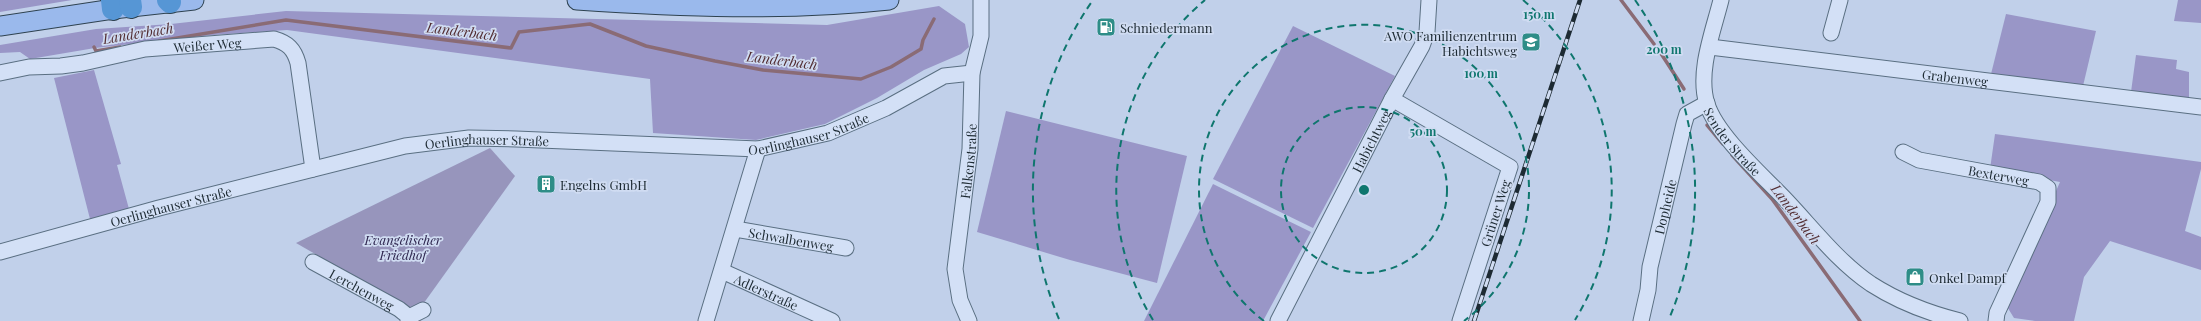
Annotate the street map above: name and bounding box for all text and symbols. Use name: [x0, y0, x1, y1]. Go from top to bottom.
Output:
text: 150 m: [1523, 6, 1555, 22]
fuel station icon: Schniedermann: [1095, 16, 1117, 38]
water label: Landerbach: [425, 17, 498, 45]
water label: Landerbach: [100, 18, 175, 48]
place label: Schniedermann: [1120, 19, 1213, 36]
place label: AWO Familienzentrum Habichtsweg: [1383, 27, 1517, 59]
school or university icon: AWO Familienzentrum Habichtsweg: [1520, 31, 1542, 53]
street label: Weißer Weg: [172, 33, 242, 55]
text: 200 m: [1646, 41, 1682, 57]
water label: Landerbach: [745, 46, 818, 74]
street label: Grabenweg: [1921, 64, 1989, 89]
text: 100 m: [1464, 65, 1498, 81]
street label: Sender Straße: [1701, 105, 1765, 179]
street label: Habichtweg: [1347, 106, 1394, 175]
street label: Oerlinghauser Straße: [748, 108, 871, 157]
street label: Falkenstraße: [955, 123, 979, 200]
text: 50 m: [1410, 123, 1437, 139]
street label: Oerlinghauser Straße: [424, 129, 550, 152]
street label: Bexterweg: [1967, 161, 2031, 189]
building icon: Engelns GmbH: [535, 173, 557, 195]
place label: Engelns GmbH: [560, 176, 647, 193]
street label: Grüner Weg: [1476, 177, 1514, 249]
street label: Dopheide: [1650, 177, 1679, 236]
water label: Landerbach: [1766, 179, 1825, 248]
street label: Oerlinghauser Straße: [108, 181, 234, 230]
centre of rings: [1357, 183, 1371, 197]
street label: Schwalbenweg: [747, 223, 835, 254]
park label: Evangelischer Friedhof: [364, 231, 442, 263]
street label: Lerchenweg: [327, 264, 398, 313]
shop icon: Onkel Dampf: [1904, 266, 1926, 288]
street label: Adlerstraße: [731, 269, 802, 313]
place label: Onkel Dampf: [1929, 269, 2008, 286]

